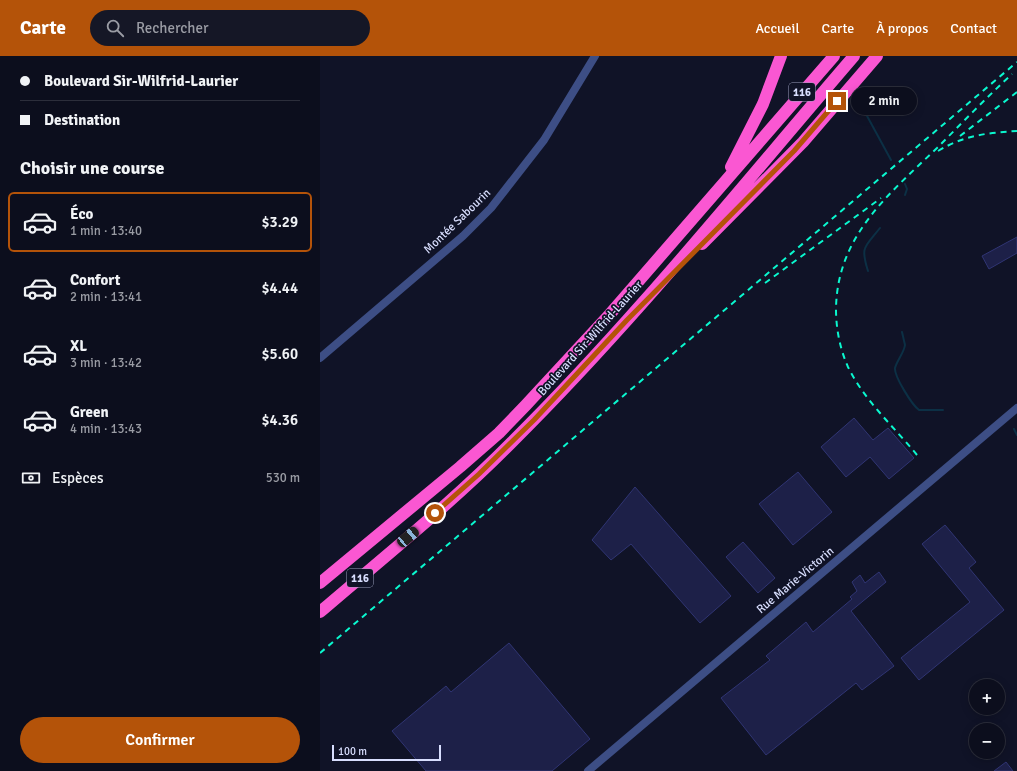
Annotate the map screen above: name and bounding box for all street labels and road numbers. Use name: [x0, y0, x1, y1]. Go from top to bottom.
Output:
road number: 116: [789, 83, 815, 101]
street label: Montée Sabourin: [421, 186, 494, 257]
street label: Boulevard Sir-Wilfrid-Laurier: [535, 277, 646, 399]
street label: Rue Marie-Victorin: [754, 544, 837, 617]
road number: 116: [347, 569, 373, 587]

